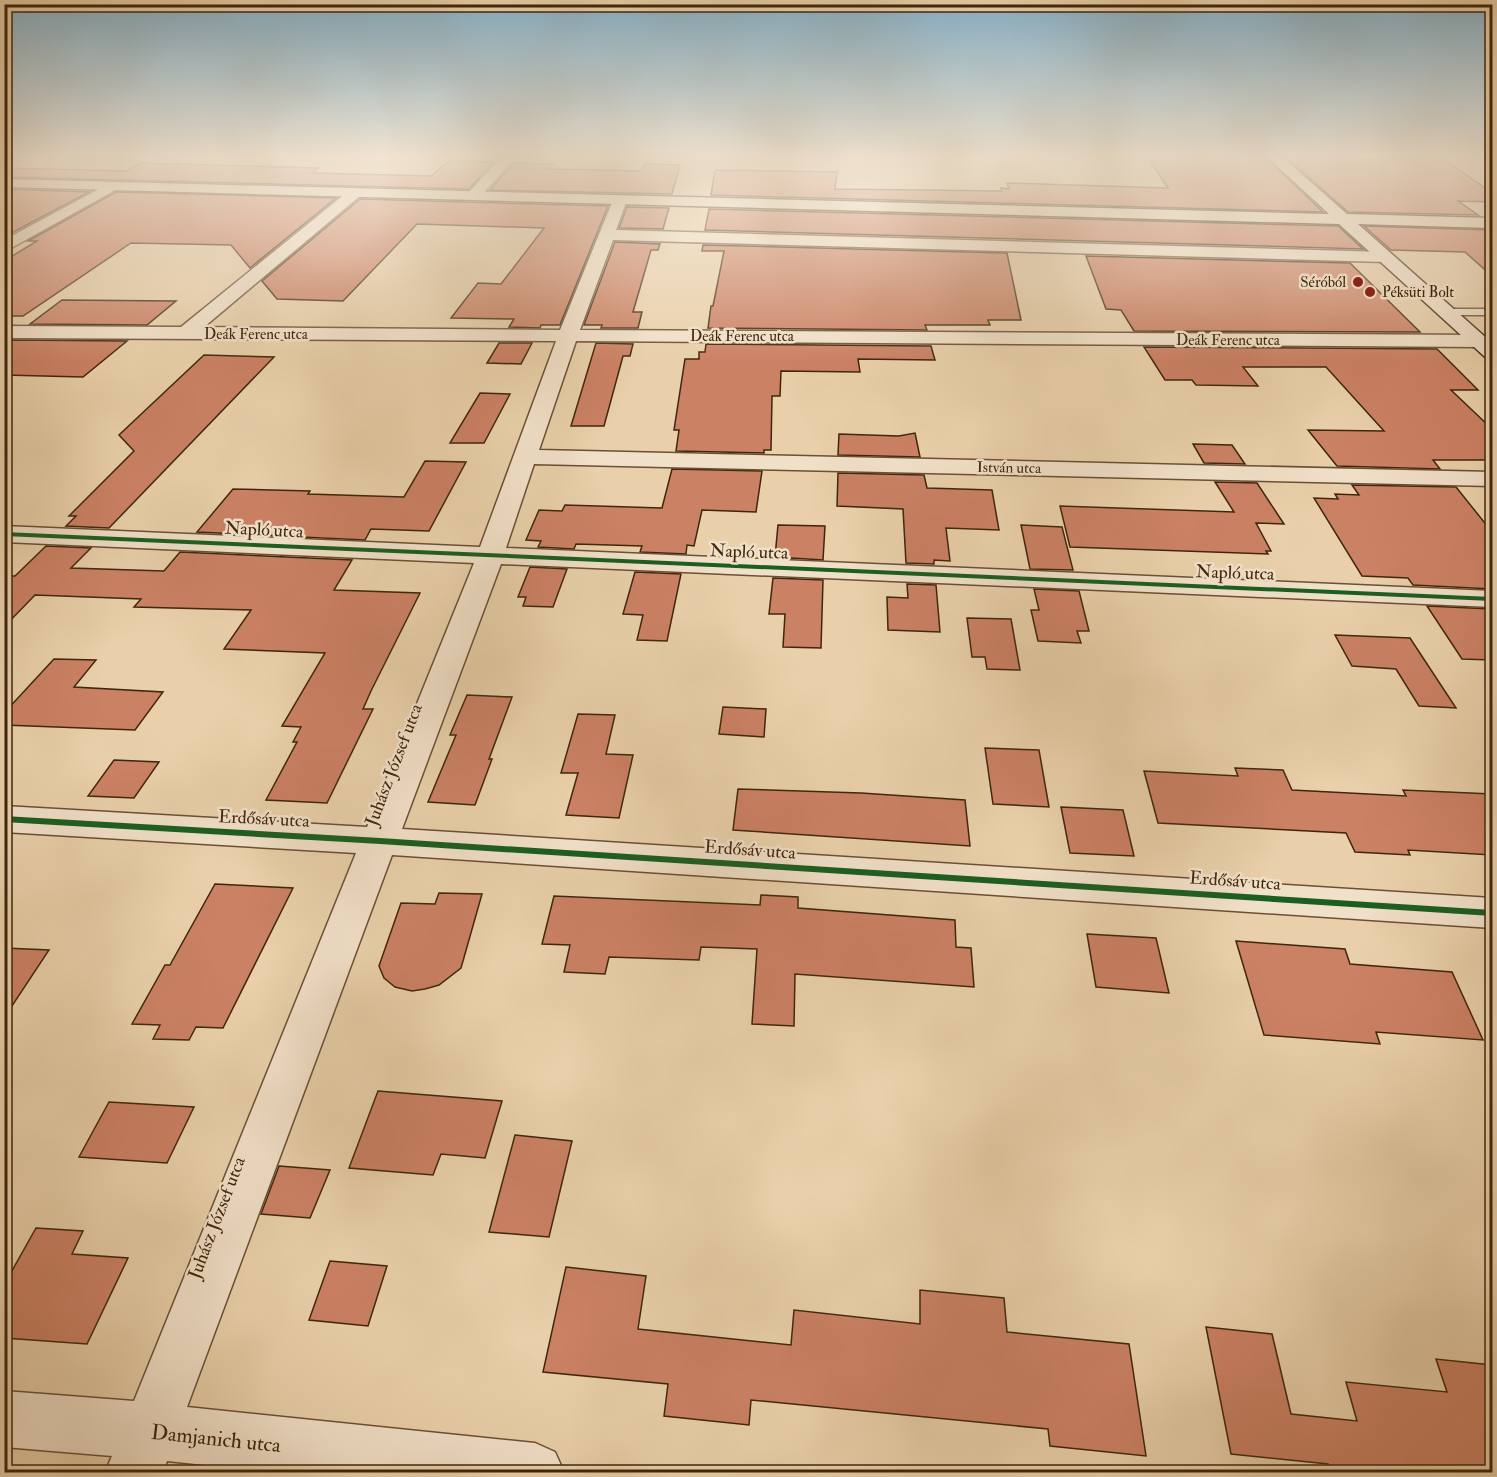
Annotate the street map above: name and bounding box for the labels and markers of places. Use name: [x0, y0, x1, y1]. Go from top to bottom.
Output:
place label: Séróból: [1300, 273, 1346, 292]
marker: Séróból: [1351, 275, 1365, 289]
place label: Péksüti Bolt: [1382, 283, 1454, 302]
marker: Péksüti Bolt: [1363, 285, 1377, 299]

